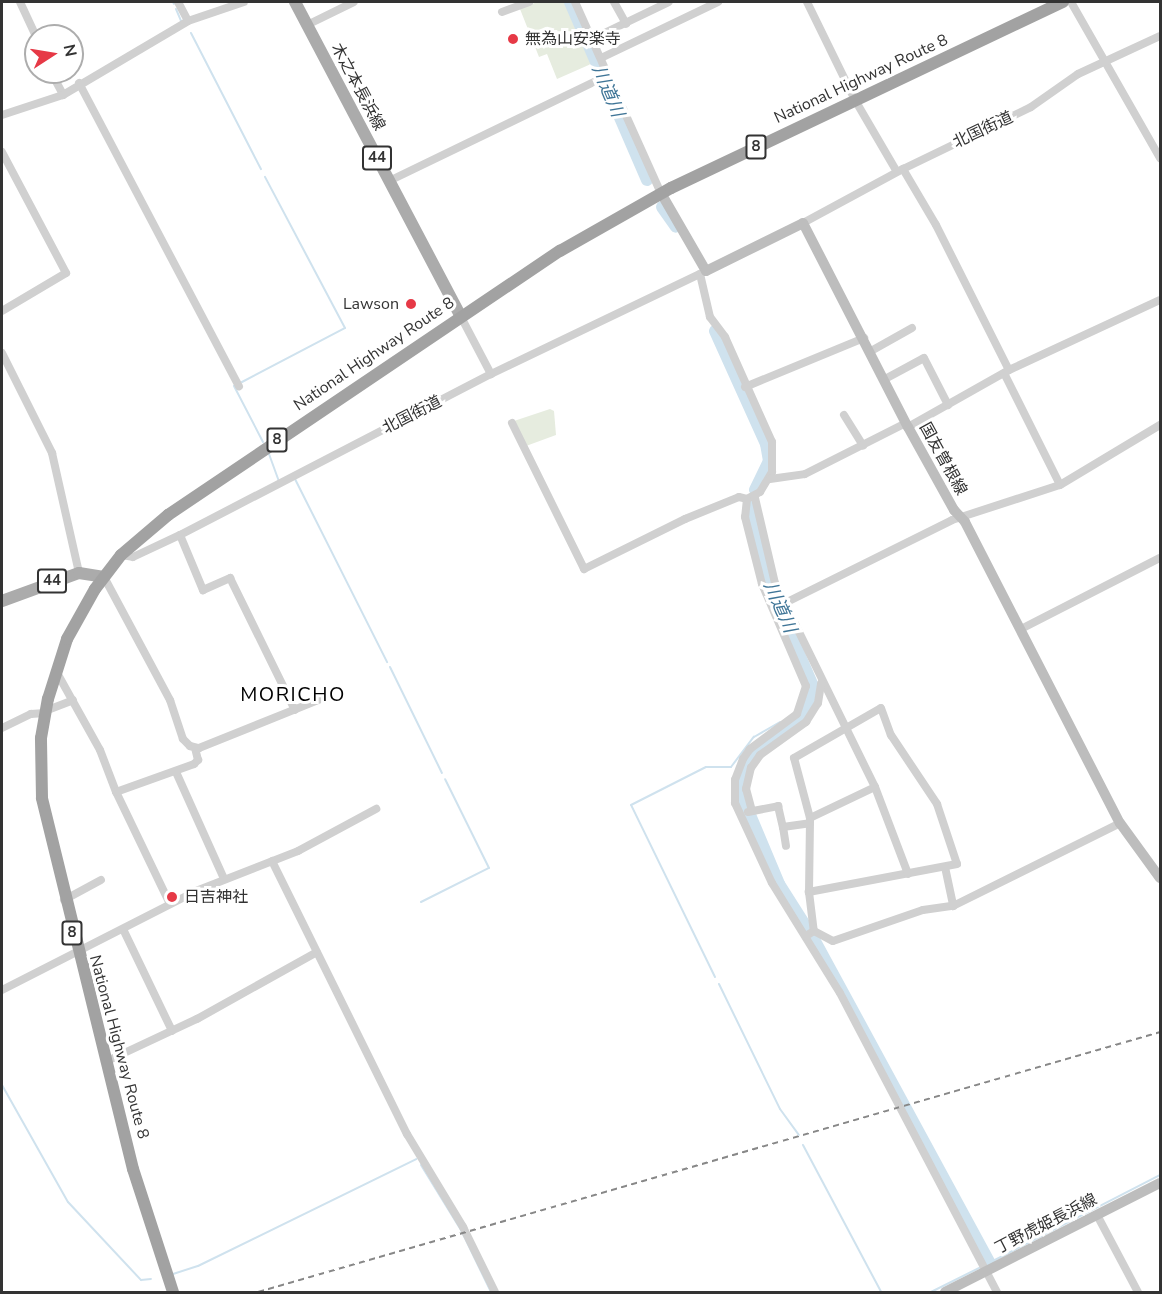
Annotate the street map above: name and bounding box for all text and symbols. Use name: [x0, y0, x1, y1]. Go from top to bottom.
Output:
north arrow: [24, 24, 84, 84]
place label: 無為山安楽寺: [525, 29, 621, 49]
street label: National Highway Route 8: [771, 30, 951, 128]
marker: 無為山安楽寺: [506, 32, 520, 46]
street label: 木之本長浜線: [327, 40, 389, 134]
text: N: [58, 43, 82, 59]
water label: 川道川: [588, 62, 628, 120]
street label: 北国街道: [950, 108, 1016, 152]
road number: 8: [746, 135, 766, 159]
road number: 44: [362, 146, 392, 170]
street label: National Highway Route 8: [290, 293, 458, 415]
place label: Lawson: [343, 294, 399, 314]
marker: Lawson: [404, 297, 418, 311]
street label: 北国街道: [379, 392, 445, 438]
street label: 国友曽根線: [915, 419, 971, 499]
road number: 8: [266, 428, 288, 452]
road number: 44: [37, 569, 67, 593]
water label: 川道川: [759, 578, 801, 636]
district label: MORICHO: [240, 682, 346, 706]
place label: 日吉神社: [184, 887, 248, 907]
marker: 日吉神社: [165, 890, 179, 904]
road number: 8: [62, 921, 82, 945]
street label: National Highway Route 8: [85, 953, 153, 1141]
street label: 丁野虎姫長浜線: [992, 1190, 1100, 1258]

